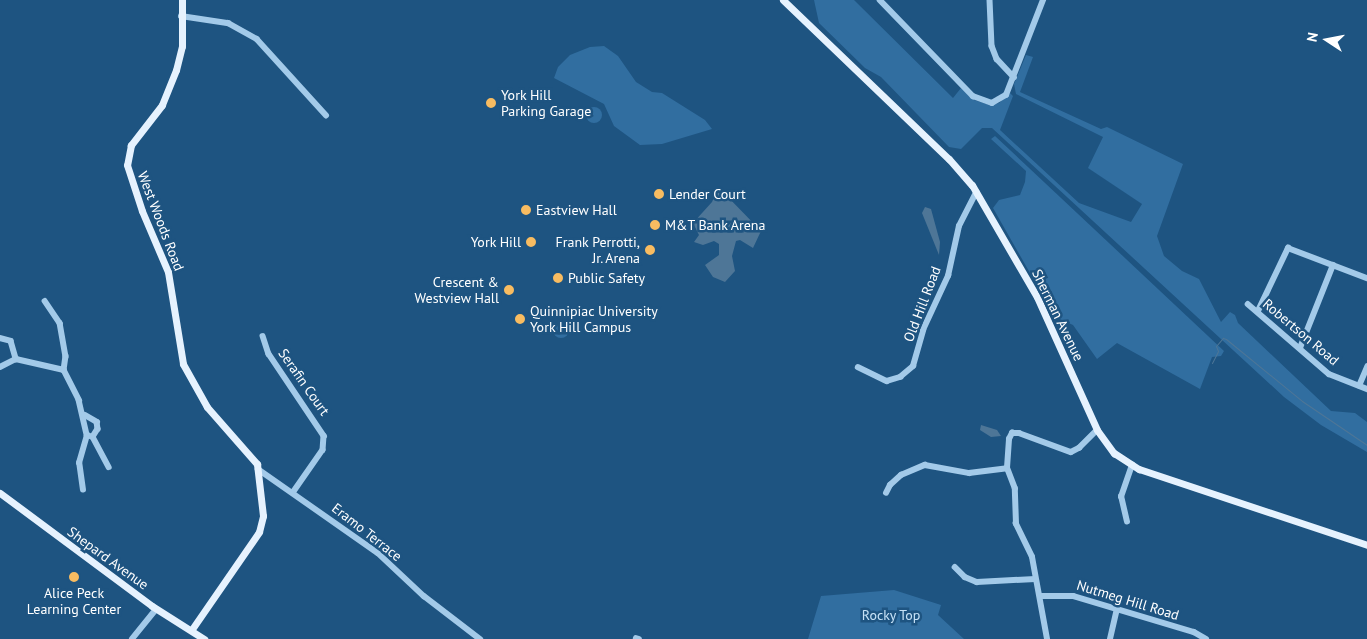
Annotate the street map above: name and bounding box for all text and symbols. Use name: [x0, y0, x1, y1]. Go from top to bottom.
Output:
north arrow: [1302, 15, 1352, 65]
text: N: [1303, 31, 1322, 43]
place label: York Hill Parking Garage: [501, 87, 591, 120]
marker: York Hill Parking Garage: [485, 97, 497, 109]
street label: West Woods Road: [134, 169, 188, 273]
place label: Lender Court: [669, 186, 746, 202]
marker: Lender Court: [653, 188, 665, 200]
place label: Eastview Hall: [536, 202, 617, 218]
marker: Eastview Hall: [520, 204, 532, 216]
place label: M&T Bank Arena: [665, 217, 767, 233]
marker: M&T Bank Arena: [649, 219, 661, 231]
place label: York Hill: [470, 234, 521, 250]
place label: Frank Perrotti, Jr. Arena: [555, 234, 640, 266]
marker: York Hill: [525, 236, 537, 248]
marker: Frank Perrotti, Jr. Arena: [644, 244, 656, 256]
street label: Old Hill Road: [900, 264, 944, 344]
street label: Sherman Avenue: [1028, 266, 1088, 364]
place label: Public Safety: [568, 270, 645, 286]
marker: Public Safety: [552, 272, 564, 284]
place label: Crescent & Westview Hall: [414, 274, 499, 306]
marker: Crescent & Westview Hall: [503, 284, 515, 296]
street label: Robertson Road: [1260, 295, 1342, 369]
place label: Quinnipiac University York Hill Campus: [530, 303, 658, 336]
marker: Quinnipiac University York Hill Campus: [514, 313, 526, 325]
street label: Serafin Court: [275, 345, 333, 419]
street label: Eramo Terrace: [329, 499, 405, 565]
street label: Shepard Avenue: [64, 523, 152, 593]
marker: Alice Peck Learning Center: [68, 571, 80, 583]
street label: Nutmeg Hill Road: [1075, 576, 1181, 624]
place label: Alice Peck Learning Center: [27, 585, 121, 618]
park label: Rocky Top: [861, 607, 921, 623]

